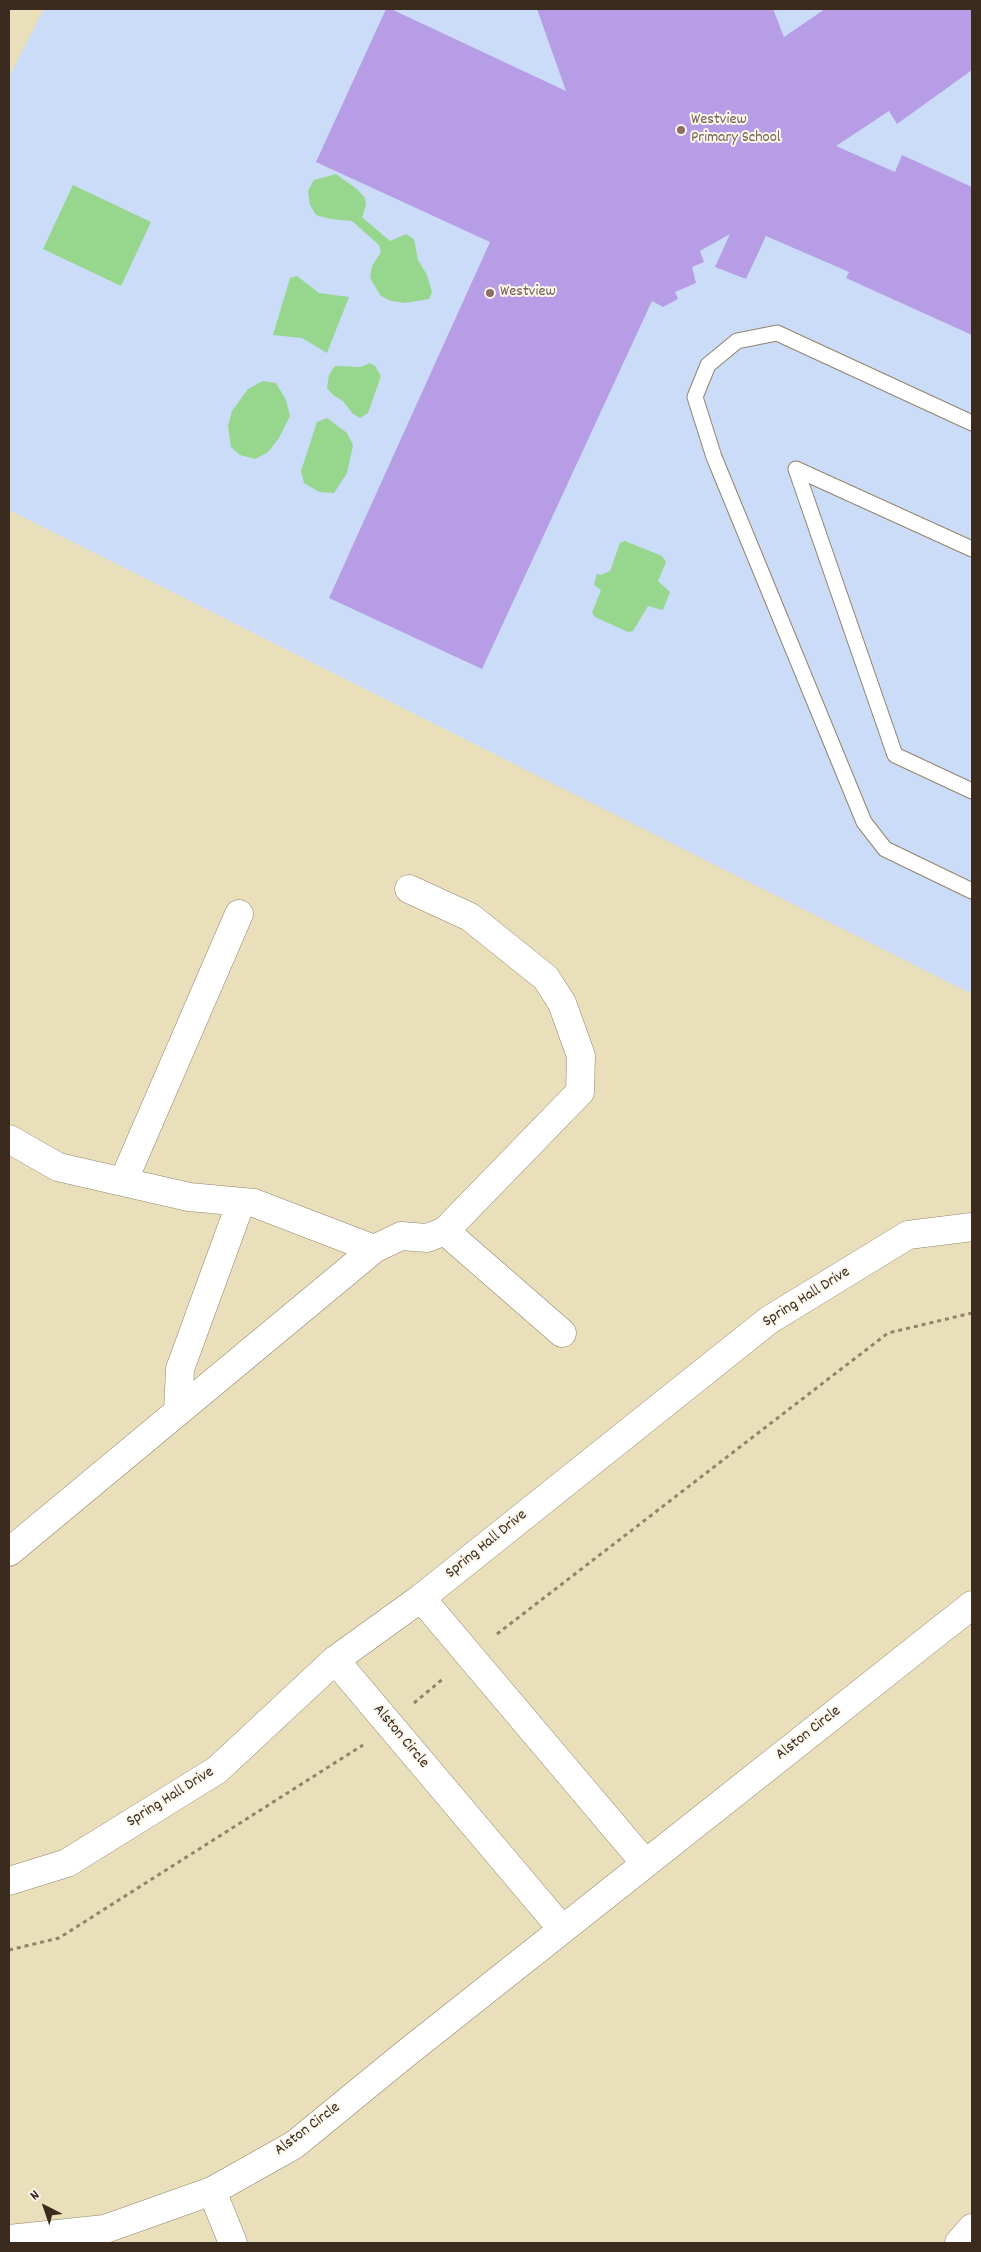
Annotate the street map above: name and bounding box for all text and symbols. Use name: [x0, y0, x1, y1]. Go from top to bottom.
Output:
place label: Westview Primary School: [691, 111, 781, 149]
marker: Westview Primary School: [675, 124, 687, 136]
place label: Westview: [500, 283, 556, 303]
marker: Westview: [484, 287, 496, 299]
street label: Spring Hall Drive: [760, 1264, 854, 1332]
street label: Spring Hall Drive: [442, 1506, 532, 1584]
street label: Alston Circle: [368, 1701, 432, 1773]
street label: Alston Circle: [773, 1703, 845, 1765]
street label: Spring Hall Drive: [124, 1764, 218, 1832]
street label: Alston Circle: [271, 2099, 345, 2161]
north arrow: [20, 2182, 70, 2232]
text: N: [26, 2186, 44, 2206]

